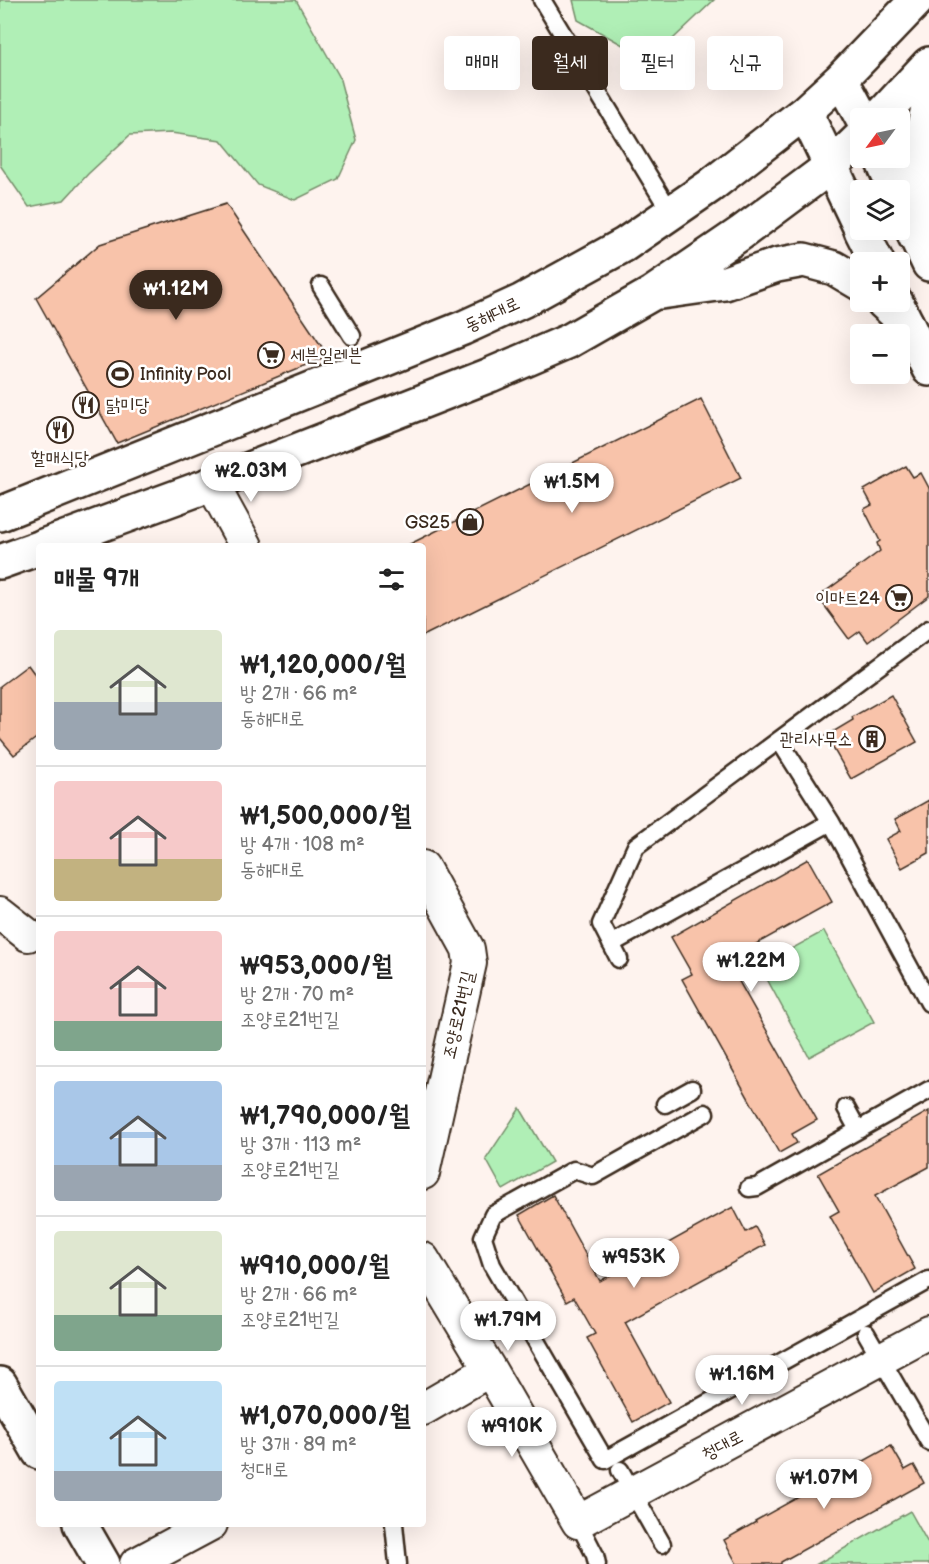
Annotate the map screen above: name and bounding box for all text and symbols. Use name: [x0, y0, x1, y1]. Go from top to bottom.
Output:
chip: 매매: [444, 36, 520, 90]
chip: 월세: [532, 36, 608, 90]
chip: 필터: [620, 36, 695, 90]
chip: 신규: [707, 36, 783, 90]
north arrow: [850, 108, 910, 168]
map controls: [850, 108, 910, 384]
button: layers: [850, 180, 910, 240]
button: +: [850, 252, 910, 312]
pin: ₩1.12M: [127, 270, 225, 321]
text: ₩1.12M: [143, 277, 209, 301]
street label: 동해대로: [462, 293, 523, 336]
button: −: [850, 324, 910, 384]
supermarket icon: 세븐일레븐: [256, 340, 286, 370]
place label: 세븐일레븐: [290, 345, 362, 366]
sports icon: Infinity Pool: [105, 359, 135, 389]
place label: Infinity Pool: [140, 364, 231, 385]
restaurant icon: 닭미당: [71, 390, 101, 420]
place label: 닭미당: [106, 395, 150, 416]
restaurant icon: 할매식당: [45, 415, 75, 445]
place label: 할매식당: [31, 448, 89, 469]
pin: ₩2.03M: [202, 452, 300, 503]
text: ₩2.03M: [215, 459, 287, 483]
pin: ₩1.5M: [530, 463, 614, 514]
text: ₩1.5M: [544, 470, 600, 494]
shop icon: GS25: [455, 507, 485, 537]
place label: GS25: [405, 512, 450, 533]
icon: filters: [375, 563, 408, 596]
text: 매물 9개: [54, 564, 139, 595]
supermarket icon: 이마트24: [884, 583, 914, 613]
place label: 이마트24: [815, 588, 880, 609]
text: ₩1,120,000/월: [240, 650, 406, 681]
icon: home: [102, 654, 174, 726]
text: 방 2개 · 66 m²: [240, 682, 357, 706]
text: 동해대로: [240, 707, 304, 731]
building icon: 관리사무소: [857, 724, 887, 754]
place label: 관리사무소: [780, 729, 852, 750]
text: ₩1,500,000/월: [240, 801, 411, 832]
icon: home: [102, 805, 174, 877]
text: 방 4개 · 108 m²: [240, 833, 365, 857]
text: 동해대로: [240, 858, 304, 882]
pin: ₩1.22M: [702, 942, 800, 993]
text: ₩1.22M: [717, 949, 785, 973]
text: ₩953,000/월: [240, 951, 393, 982]
icon: home: [102, 955, 174, 1027]
street label: 조양로21번길: [438, 969, 479, 1061]
text: 방 2개 · 70 m²: [240, 983, 354, 1007]
text: 조양로21번길: [240, 1008, 340, 1032]
text: ₩1,790,000/월: [240, 1101, 410, 1132]
icon: home: [102, 1105, 174, 1177]
text: 방 3개 · 113 m²: [240, 1133, 361, 1157]
text: 조양로21번길: [240, 1158, 340, 1182]
pin: ₩953K: [592, 1238, 676, 1289]
text: ₩953K: [602, 1245, 666, 1269]
text: ₩910,000/월: [240, 1251, 389, 1282]
icon: home: [102, 1255, 174, 1327]
text: 방 2개 · 66 m²: [240, 1283, 357, 1307]
pin: ₩1.79M: [459, 1301, 557, 1352]
text: 조양로21번길: [240, 1308, 340, 1332]
text: ₩1.79M: [474, 1308, 542, 1332]
pin: ₩1.16M: [693, 1355, 791, 1406]
text: ₩1.16M: [709, 1362, 775, 1386]
text: ₩1,070,000/월: [240, 1401, 411, 1432]
icon: home: [102, 1405, 174, 1477]
pin: ₩910K: [470, 1407, 554, 1458]
text: ₩910K: [481, 1414, 543, 1438]
street label: 청대로: [698, 1426, 746, 1465]
text: 방 3개 · 89 m²: [240, 1433, 357, 1457]
text: 청대로: [240, 1458, 288, 1482]
pin: ₩1.07M: [775, 1459, 873, 1510]
text: ₩1.07M: [790, 1466, 858, 1490]

